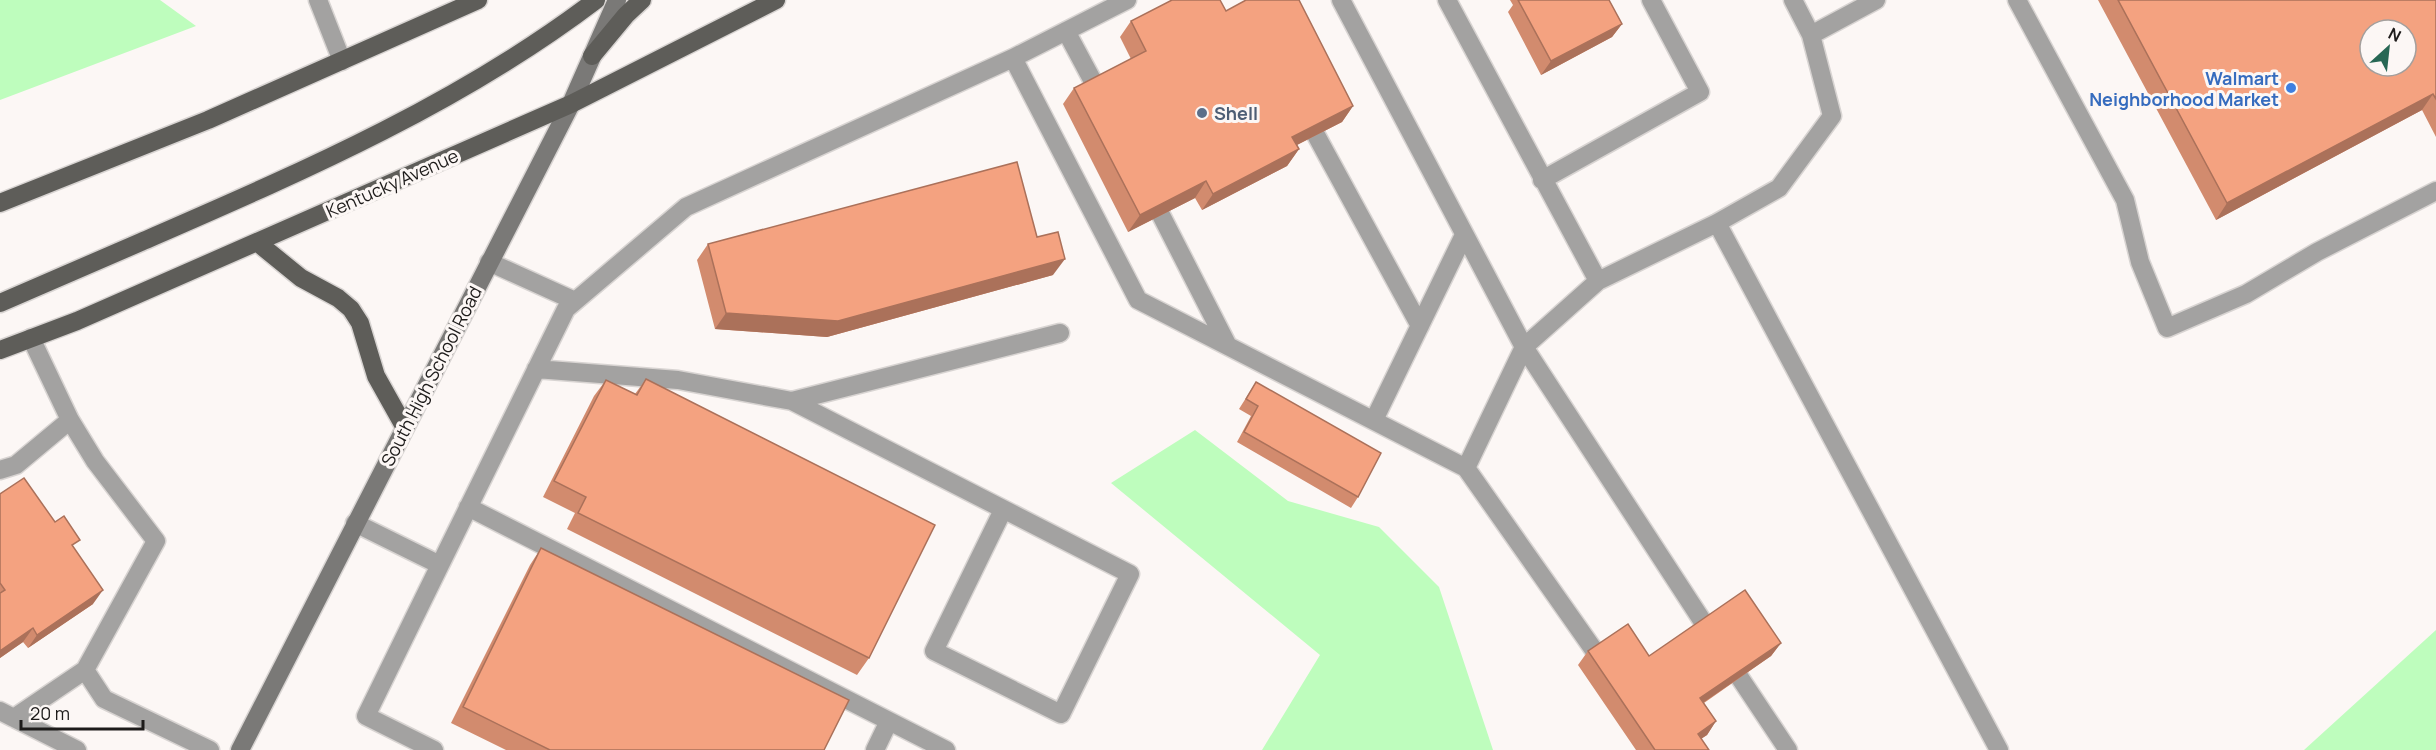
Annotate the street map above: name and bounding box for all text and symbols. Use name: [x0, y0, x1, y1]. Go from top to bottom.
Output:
north arrow: [2358, 18, 2418, 78]
text: N: [2385, 22, 2405, 47]
place label: Walmart Neighborhood Market: [2089, 66, 2279, 111]
marker: Walmart Neighborhood Market: [2284, 81, 2298, 95]
place label: Shell: [1214, 101, 1258, 125]
marker: Shell: [1195, 106, 1209, 120]
street label: Kentucky Avenue: [322, 143, 462, 223]
street label: South High School Road: [375, 282, 487, 470]
scale bar: [21, 693, 142, 731]
text: 20 m: [30, 701, 70, 725]

